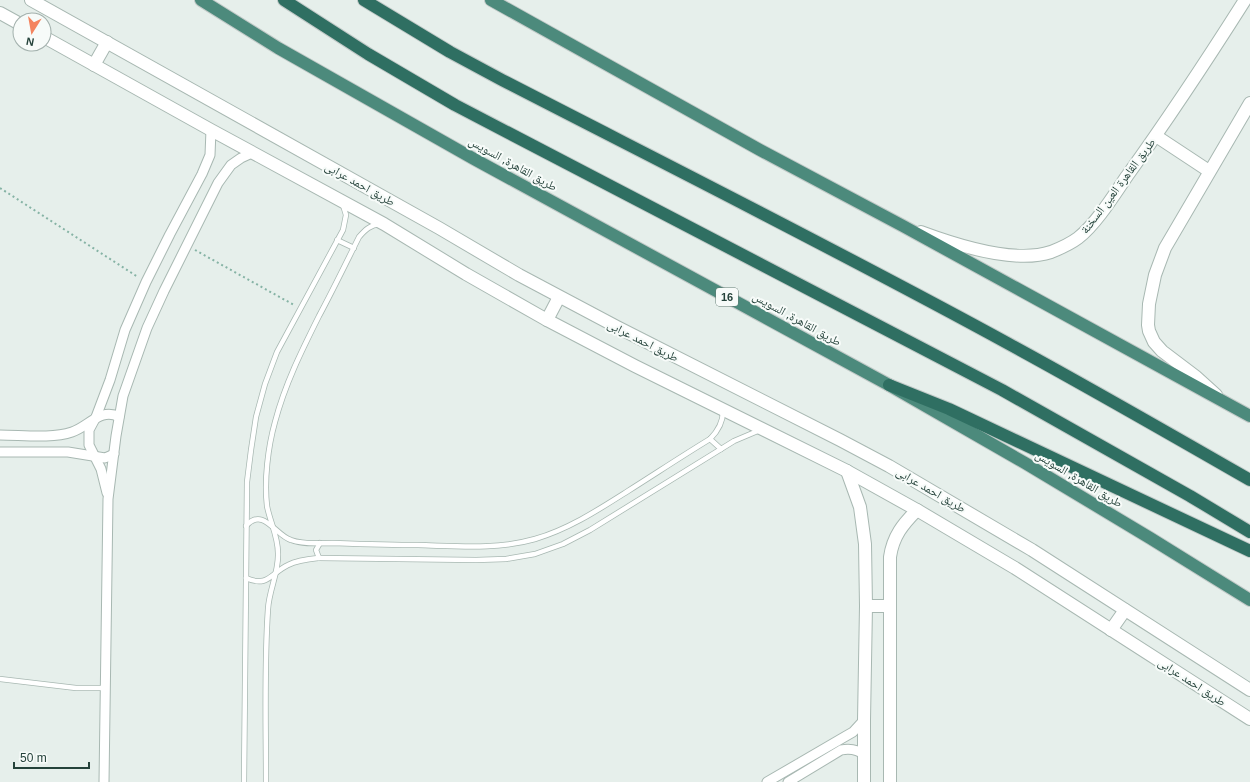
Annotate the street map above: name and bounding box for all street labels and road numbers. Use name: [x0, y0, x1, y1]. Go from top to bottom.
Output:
street label: طريق القاهرة, السويس: [466, 134, 560, 194]
street label: طريق القاهرة العين السخنة: [1078, 136, 1159, 236]
street label: طريق احمد عرابى: [322, 159, 397, 209]
road number: 16: [716, 288, 738, 306]
street label: طريق القاهرة, السويس: [750, 289, 844, 349]
street label: طريق احمد عرابى: [605, 317, 681, 365]
street label: طريق القاهرة, السويس: [1033, 448, 1125, 511]
street label: طريق احمد عرابى: [894, 465, 968, 516]
street label: طريق احمد عرابى: [1155, 655, 1228, 709]

